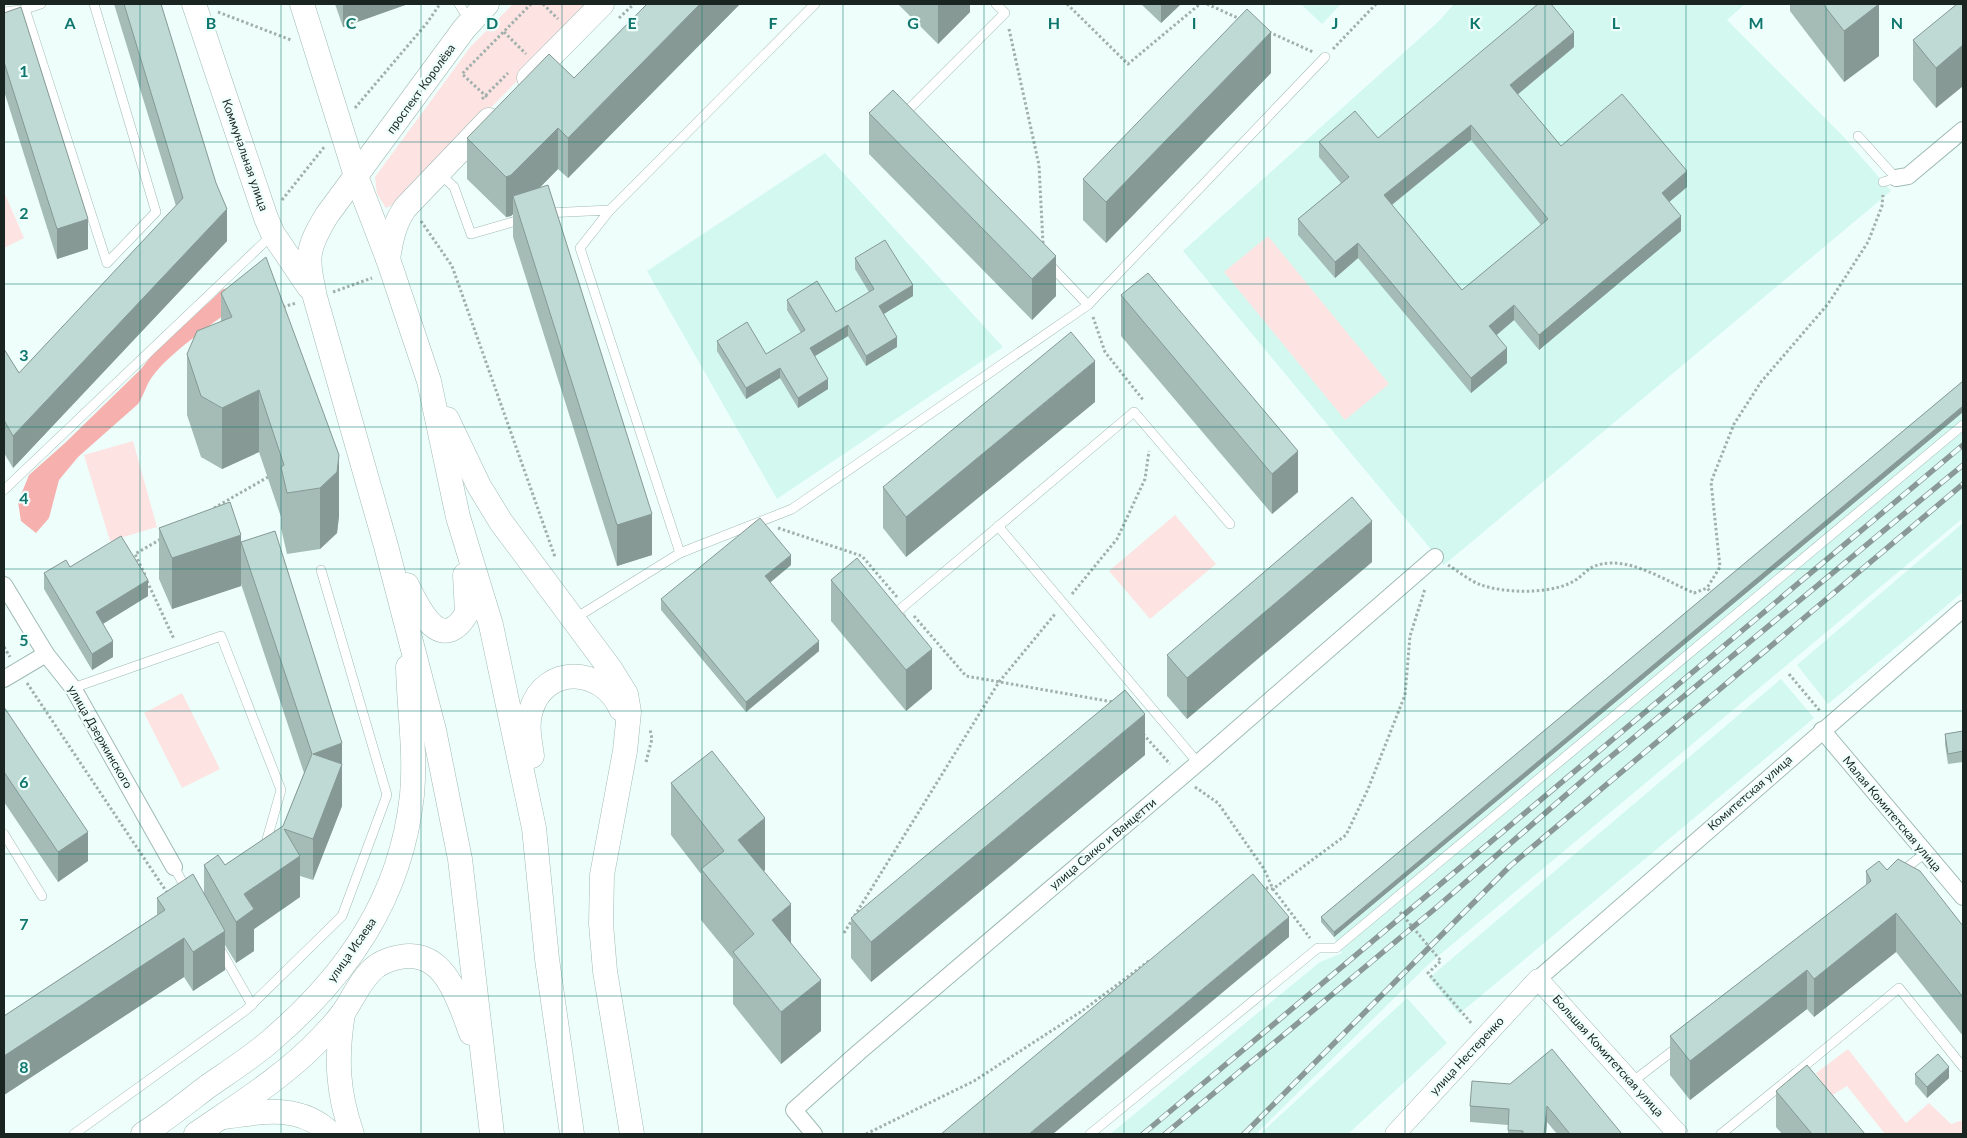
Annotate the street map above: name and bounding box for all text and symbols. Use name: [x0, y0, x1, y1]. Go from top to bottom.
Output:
text: A: [63, 13, 76, 32]
text: B: [206, 13, 216, 32]
text: C: [346, 13, 357, 32]
text: D: [486, 13, 498, 32]
text: E: [627, 13, 637, 32]
text: F: [768, 13, 778, 32]
text: G: [907, 13, 919, 32]
text: H: [1048, 13, 1060, 32]
text: I: [1192, 13, 1196, 32]
text: J: [1332, 13, 1338, 32]
text: K: [1470, 13, 1482, 32]
text: L: [1612, 13, 1621, 32]
text: M: [1748, 13, 1764, 32]
text: N: [1891, 13, 1903, 32]
street label: проспект Королёва: [383, 41, 458, 137]
text: 1: [19, 61, 29, 80]
street label: Коммунальная улица: [219, 97, 272, 213]
text: 2: [19, 203, 29, 222]
text: 3: [19, 345, 29, 364]
text: 4: [19, 488, 29, 507]
text: 5: [19, 630, 29, 649]
street label: улица Дзержинского: [65, 683, 136, 791]
street label: Комитетская улица: [1704, 752, 1795, 833]
street label: Малая Комитетская улица: [1840, 753, 1945, 875]
text: 6: [19, 772, 29, 791]
street label: улица Сакко и Ванцетти: [1046, 795, 1159, 893]
text: 7: [19, 914, 29, 933]
street label: улица Исаева: [324, 915, 379, 985]
street label: Большая Комитетская улица: [1550, 992, 1667, 1120]
street label: улица Нестеренко: [1426, 1013, 1507, 1098]
text: 8: [19, 1057, 29, 1076]

